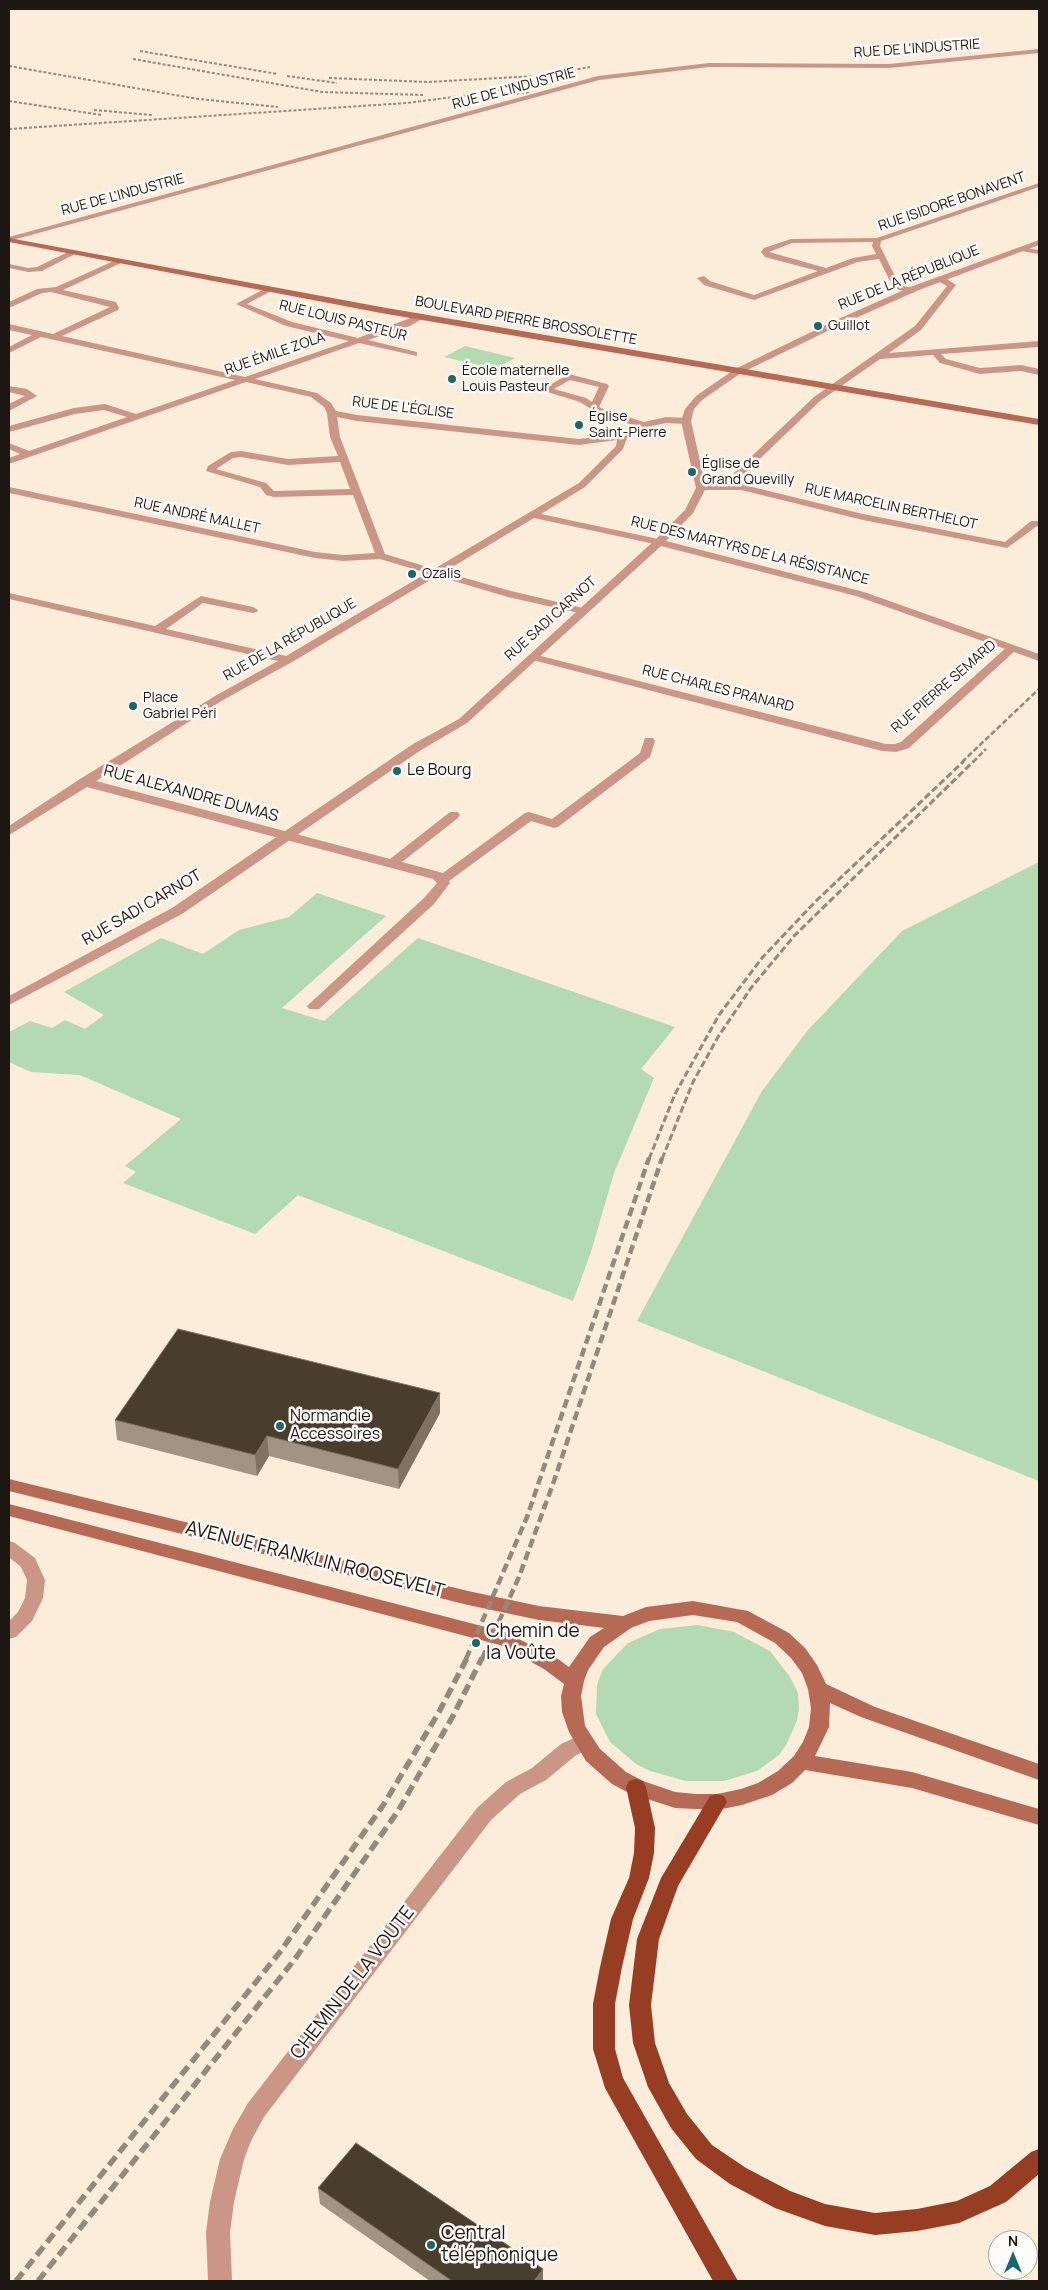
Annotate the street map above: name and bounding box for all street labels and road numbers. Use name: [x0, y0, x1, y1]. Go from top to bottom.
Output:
street label: RUE DE L'INDUSTRIE: [853, 36, 981, 62]
street label: RUE DE L'INDUSTRIE: [451, 64, 577, 114]
street label: RUE ISIDORE BONAVENT: [876, 169, 1028, 235]
street label: RUE DE L'INDUSTRIE: [60, 170, 186, 220]
street label: RUE DE LA RÉPUBLIQUE: [836, 242, 982, 314]
street label: BOULEVARD PIERRE BROSSOLETTE: [414, 293, 638, 349]
street label: RUE LOUIS PASTEUR: [277, 297, 409, 345]
street label: RUE ÉMILE ZOLA: [223, 329, 327, 379]
street label: RUE DE L'ÉGLISE: [351, 393, 455, 423]
street label: RUE MARCELIN BERTHELOT: [803, 480, 979, 534]
street label: RUE ANDRÉ MALLET: [133, 494, 261, 538]
street label: RUE DES MARTYRS DE LA RÉSISTANCE: [629, 513, 871, 589]
street label: RUE SADI CARNOT: [502, 573, 600, 665]
street label: RUE DE LA RÉPUBLIQUE: [221, 595, 359, 685]
street label: RUE PIERRE SEMARD: [888, 637, 1000, 737]
street label: RUE CHARLES PRANARD: [640, 662, 796, 716]
street label: RUE ALEXANDRE DUMAS: [102, 761, 280, 827]
street label: RUE SADI CARNOT: [79, 866, 205, 950]
street label: AVENUE FRANKLIN ROOSEVELT: [183, 1517, 447, 1603]
street label: CHEMIN DE LA VOUTE: [286, 1902, 420, 2064]

